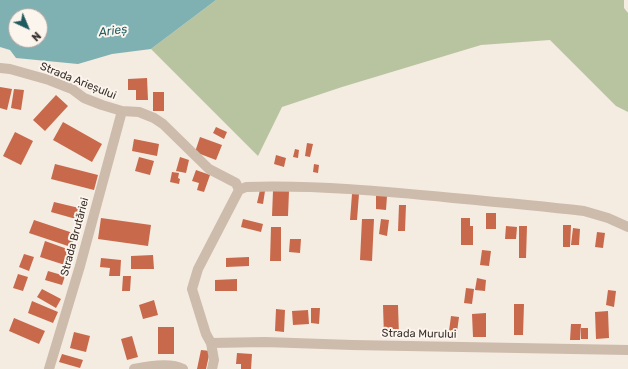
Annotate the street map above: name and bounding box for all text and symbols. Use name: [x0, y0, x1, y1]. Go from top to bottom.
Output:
north arrow: [8, 8, 48, 48]
water label: Arieș: [98, 22, 128, 40]
text: N: [29, 29, 43, 44]
street label: Strada Arieșului: [38, 60, 118, 102]
street label: Strada Brutăriei: [58, 196, 92, 278]
street label: Strada Murului: [382, 327, 456, 341]

